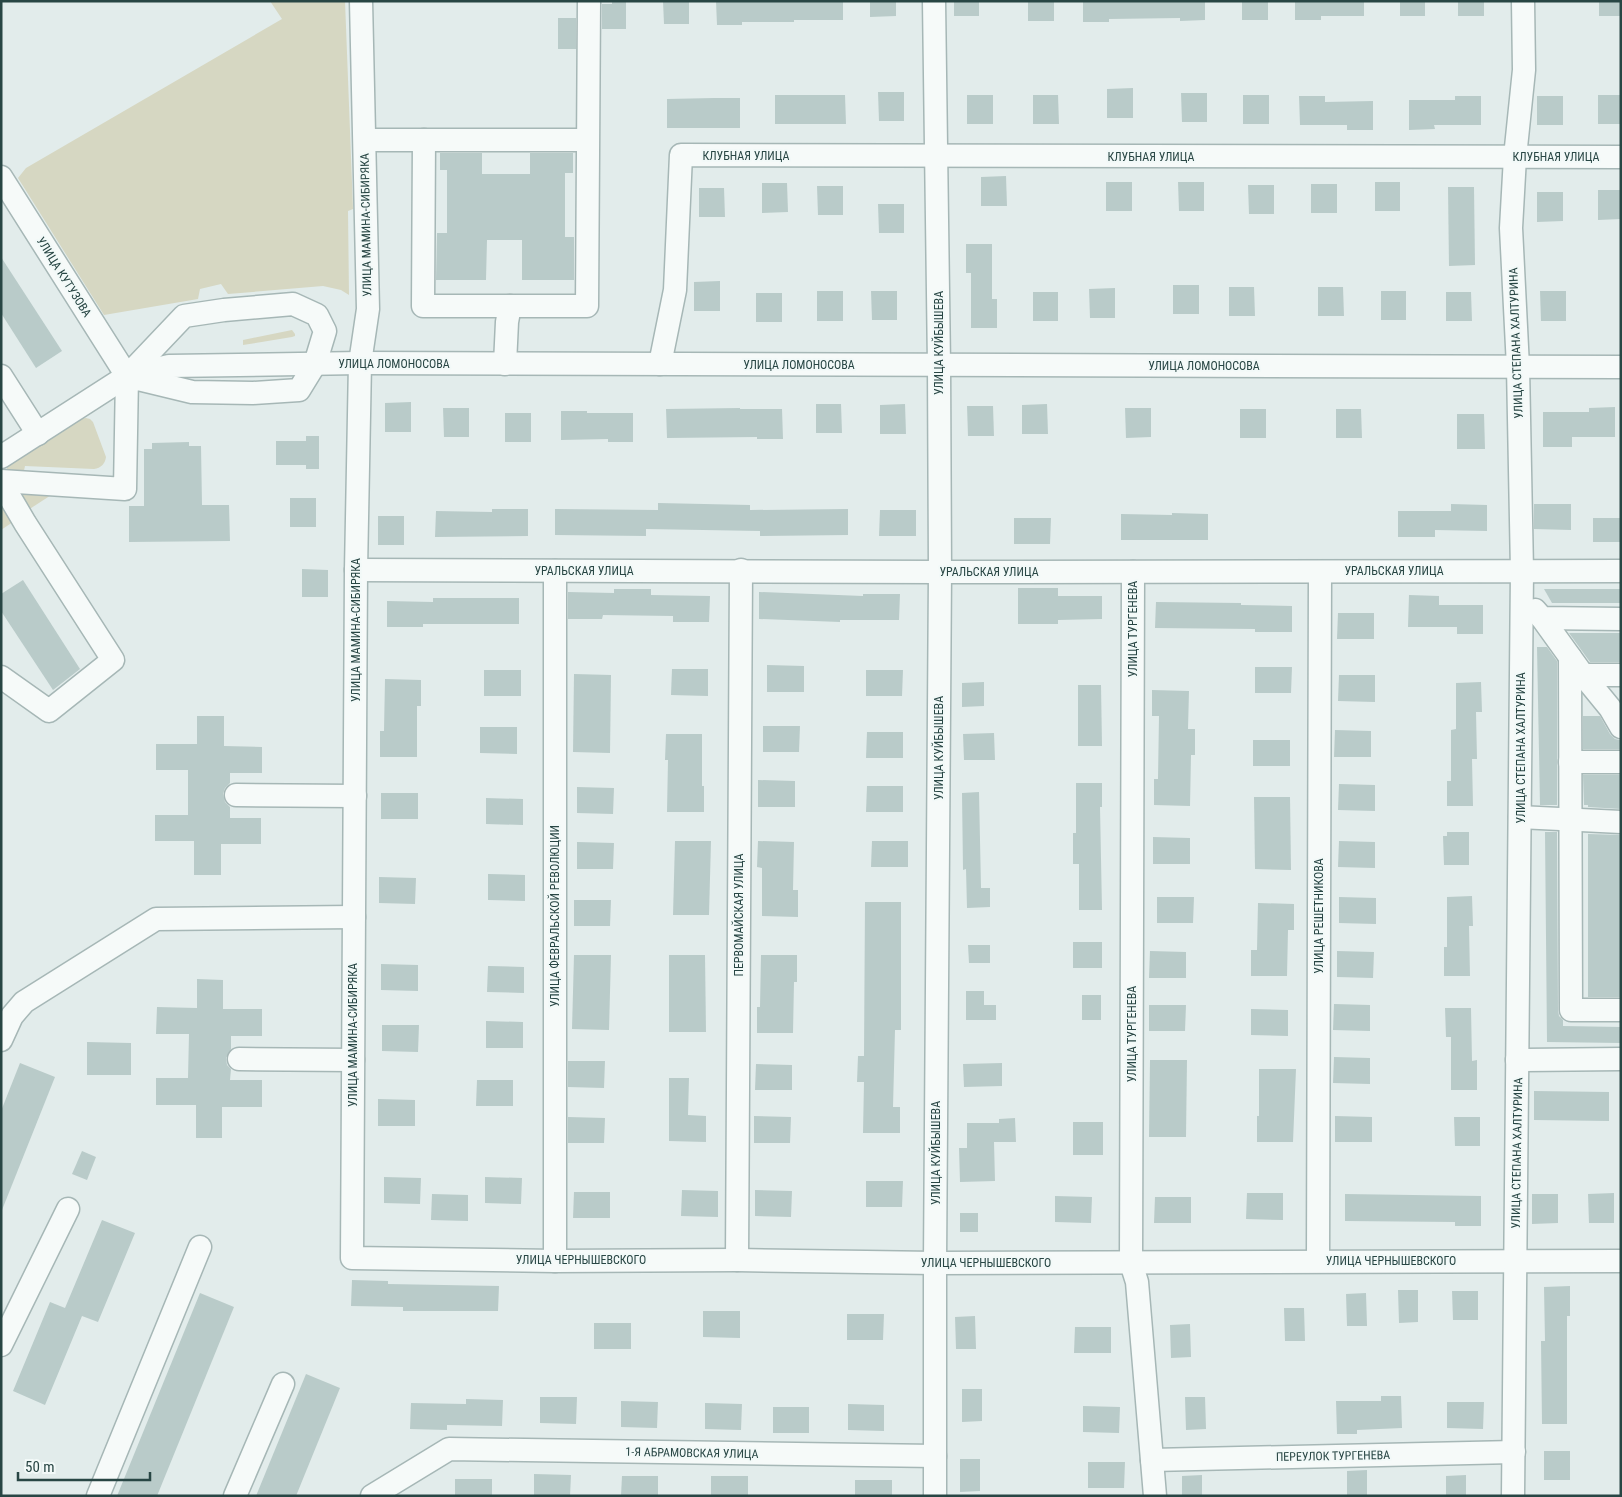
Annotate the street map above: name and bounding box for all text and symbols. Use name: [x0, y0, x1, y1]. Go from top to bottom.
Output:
street label: КЛУБНАЯ УЛИЦА: [702, 149, 790, 163]
street label: КЛУБНАЯ УЛИЦА: [1107, 150, 1195, 164]
street label: КЛУБНАЯ УЛИЦА: [1512, 150, 1600, 164]
street label: УЛИЦА МАМИНА-СИБИРЯКА: [358, 153, 374, 297]
street label: УЛИЦА КУТУЗОВА: [34, 234, 94, 320]
street label: УЛИЦА СТЕПАНА ХАЛТУРИНА: [1506, 267, 1526, 419]
street label: УЛИЦА КУЙБЫШЕВА: [931, 291, 946, 395]
street label: УЛИЦА ЛОМОНОСОВА: [338, 357, 450, 371]
street label: УЛИЦА ЛОМОНОСОВА: [743, 358, 855, 372]
street label: УЛИЦА ЛОМОНОСОВА: [1148, 359, 1260, 373]
street label: УЛИЦА МАМИНА-СИБИРЯКА: [349, 558, 363, 702]
street label: УРАЛЬСКАЯ УЛИЦА: [534, 564, 634, 578]
street label: УРАЛЬСКАЯ УЛИЦА: [1344, 564, 1444, 578]
street label: УРАЛЬСКАЯ УЛИЦА: [939, 565, 1039, 579]
street label: УЛИЦА ТУРГЕНЕВА: [1126, 581, 1140, 677]
street label: УЛИЦА СТЕПАНА ХАЛТУРИНА: [1514, 672, 1528, 824]
street label: УЛИЦА КУЙБЫШЕВА: [931, 696, 946, 800]
street label: УЛИЦА ФЕВРАЛЬСКОЙ РЕВОЛЮЦИИ: [547, 825, 562, 1007]
street label: ПЕРВОМАЙСКАЯ УЛИЦА: [731, 853, 746, 977]
street label: УЛИЦА РЕШЕТНИКОВА: [1312, 858, 1326, 974]
street label: УЛИЦА МАМИНА-СИБИРЯКА: [346, 963, 360, 1107]
street label: УЛИЦА ТУРГЕНЕВА: [1125, 986, 1139, 1082]
street label: УЛИЦА СТЕПАНА ХАЛТУРИНА: [1509, 1077, 1525, 1229]
street label: УЛИЦА КУЙБЫШЕВА: [928, 1101, 943, 1205]
street label: УЛИЦА ЧЕРНЫШЕВСКОГО: [516, 1253, 646, 1267]
street label: УЛИЦА ЧЕРНЫШЕВСКОГО: [1326, 1254, 1456, 1268]
street label: УЛИЦА ЧЕРНЫШЕВСКОГО: [921, 1256, 1051, 1270]
street label: 1-Я АБРАМОВСКАЯ УЛИЦА: [625, 1445, 759, 1461]
street label: ПЕРЕУЛОК ТУРГЕНЕВА: [1276, 1448, 1390, 1464]
scale bar: [18, 1450, 150, 1482]
text: 50 m: [25, 1458, 55, 1476]

